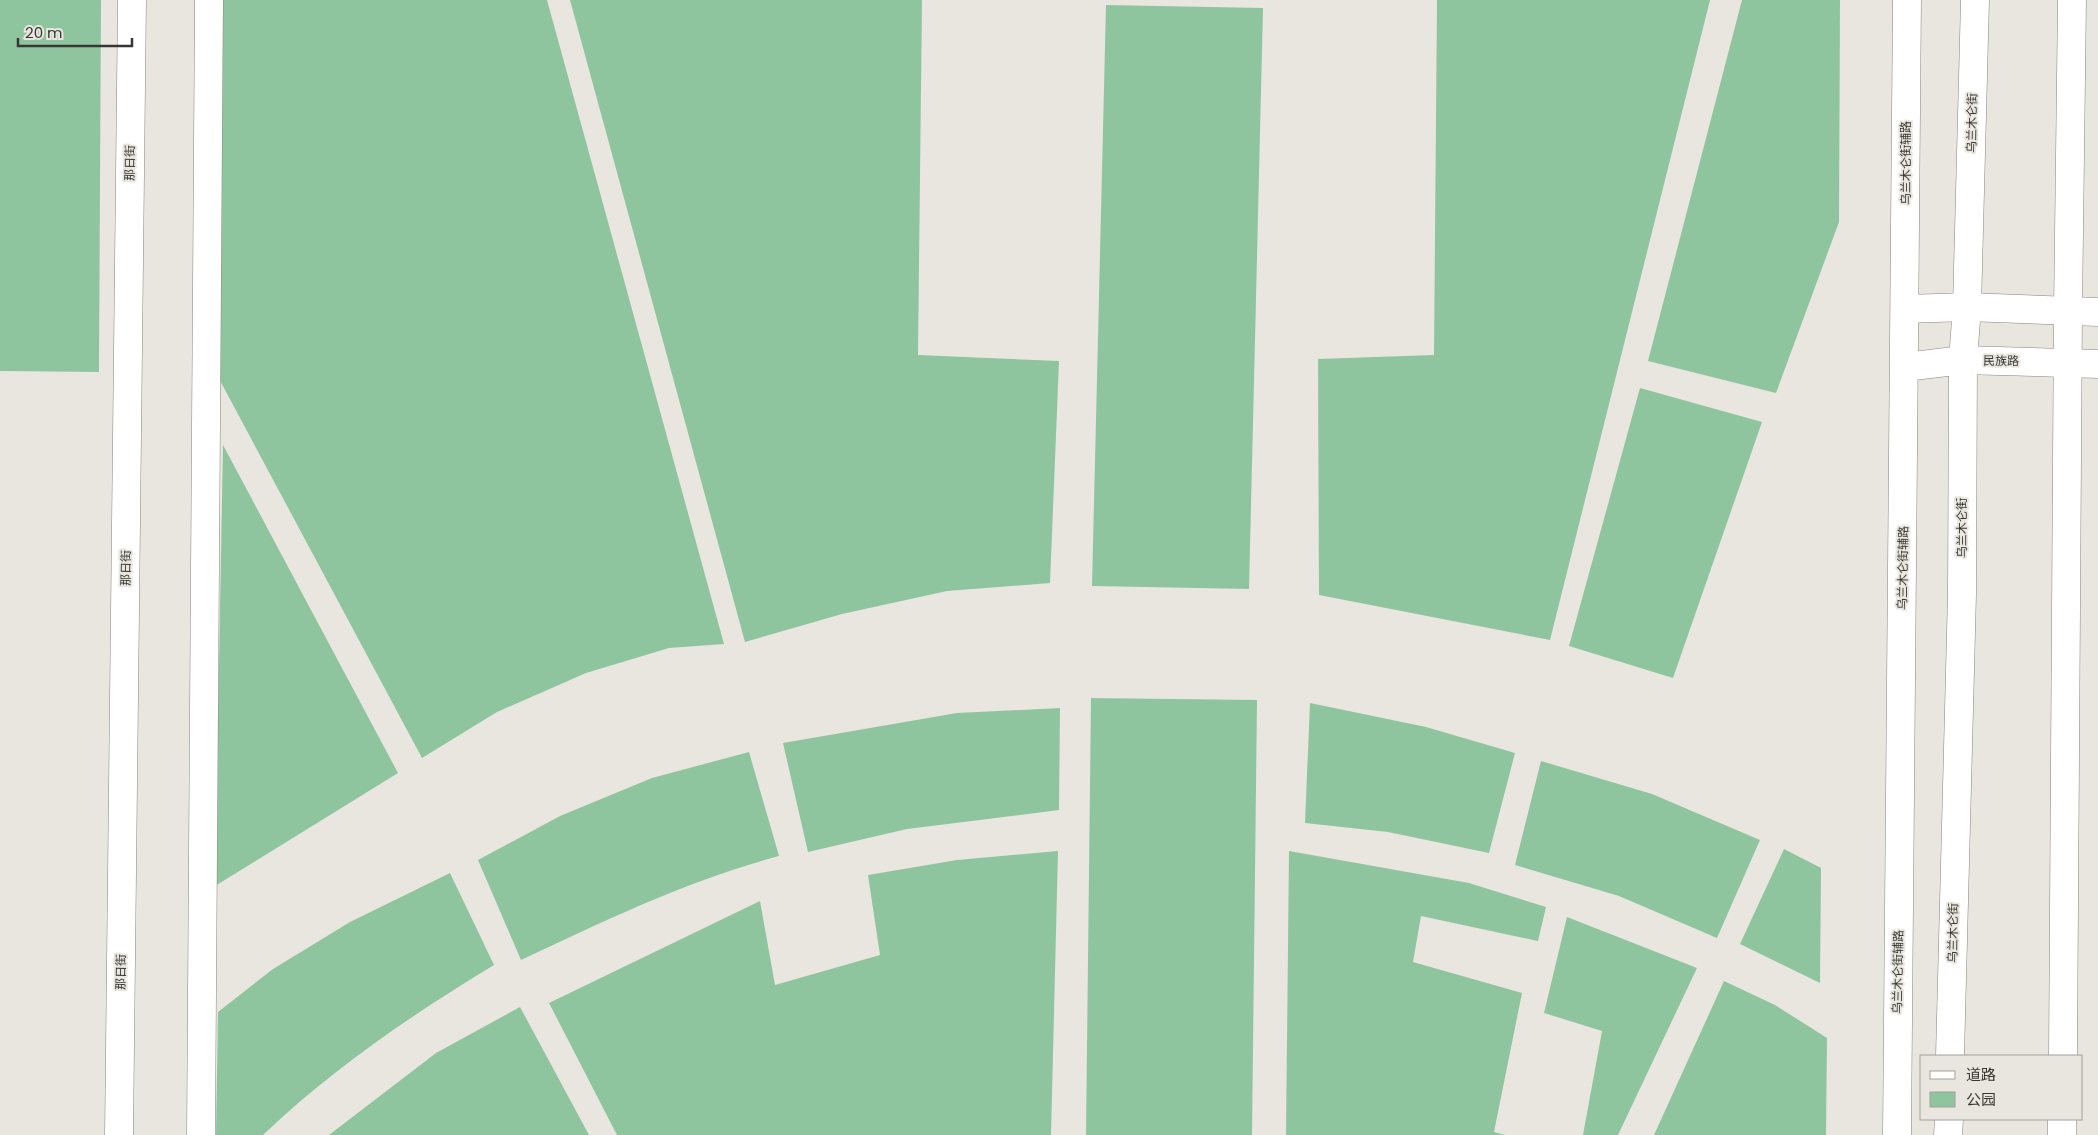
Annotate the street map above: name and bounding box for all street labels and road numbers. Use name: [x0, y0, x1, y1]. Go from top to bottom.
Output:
street label: 乌兰木仑街: [1962, 93, 1981, 153]
street label: 乌兰木仑街辅路: [1897, 121, 1914, 205]
street label: 那日街: [121, 145, 138, 181]
street label: 民族路: [1983, 352, 2019, 369]
street label: 乌兰木仑街: [1953, 498, 1970, 558]
street label: 乌兰木仑街辅路: [1893, 526, 1912, 610]
street label: 那日街: [117, 550, 134, 586]
street label: 乌兰木仑街: [1943, 903, 1962, 963]
street label: 乌兰木仑街辅路: [1888, 930, 1907, 1014]
street label: 那日街: [112, 954, 129, 990]

